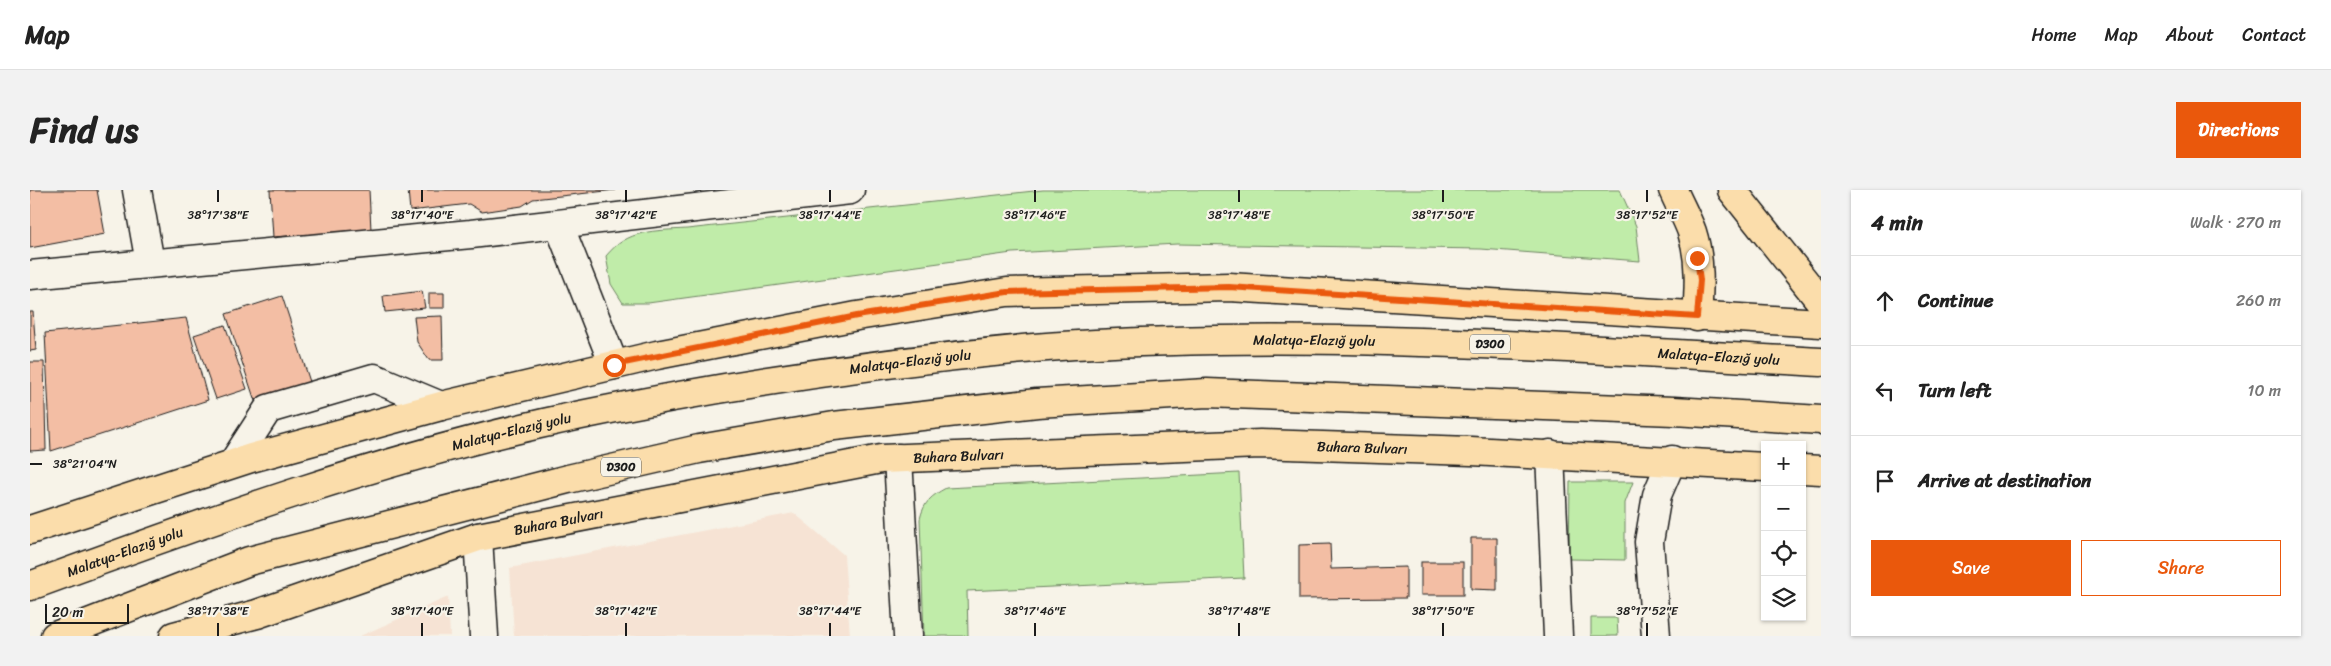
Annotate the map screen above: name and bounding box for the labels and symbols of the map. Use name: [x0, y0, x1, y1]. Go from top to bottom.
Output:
text: 38°17'38"E: [188, 204, 250, 226]
text: 38°17'40"E: [391, 204, 454, 226]
text: 38°17'42"E: [595, 204, 658, 226]
text: 38°17'44"E: [799, 204, 862, 226]
text: 38°17'46"E: [1004, 204, 1067, 226]
text: 38°17'48"E: [1208, 204, 1271, 226]
text: 38°17'50"E: [1412, 204, 1475, 226]
text: 38°17'52"E: [1616, 204, 1679, 226]
route end: [1686, 247, 1709, 270]
street label: Malatya-Elazığ yolu: [1253, 328, 1376, 354]
road number: D300: [1470, 334, 1510, 354]
street label: Malatya-Elazığ yolu: [1657, 341, 1781, 373]
street label: Malatya-Elazığ yolu: [848, 342, 973, 382]
route start: [603, 354, 626, 377]
street label: Malatya-Elazığ yolu: [449, 405, 574, 458]
street label: Buhara Bulvarı: [1317, 434, 1408, 462]
street label: Buhara Bulvarı: [913, 442, 1005, 471]
text: 38°21'04"N: [53, 453, 118, 475]
road number: D300: [601, 458, 641, 476]
street label: Buhara Bulvarı: [512, 501, 606, 543]
street label: Malatya-Elazığ yolu: [63, 519, 187, 585]
text: 38°17'38"E: [188, 600, 250, 622]
text: 38°17'40"E: [391, 600, 454, 622]
text: 38°17'42"E: [595, 600, 658, 622]
text: 38°17'44"E: [799, 600, 862, 622]
text: 38°17'46"E: [1004, 600, 1067, 622]
text: 38°17'48"E: [1208, 600, 1271, 622]
text: 38°17'50"E: [1412, 600, 1475, 622]
text: 38°17'52"E: [1616, 600, 1679, 622]
scale bar: [45, 601, 129, 624]

